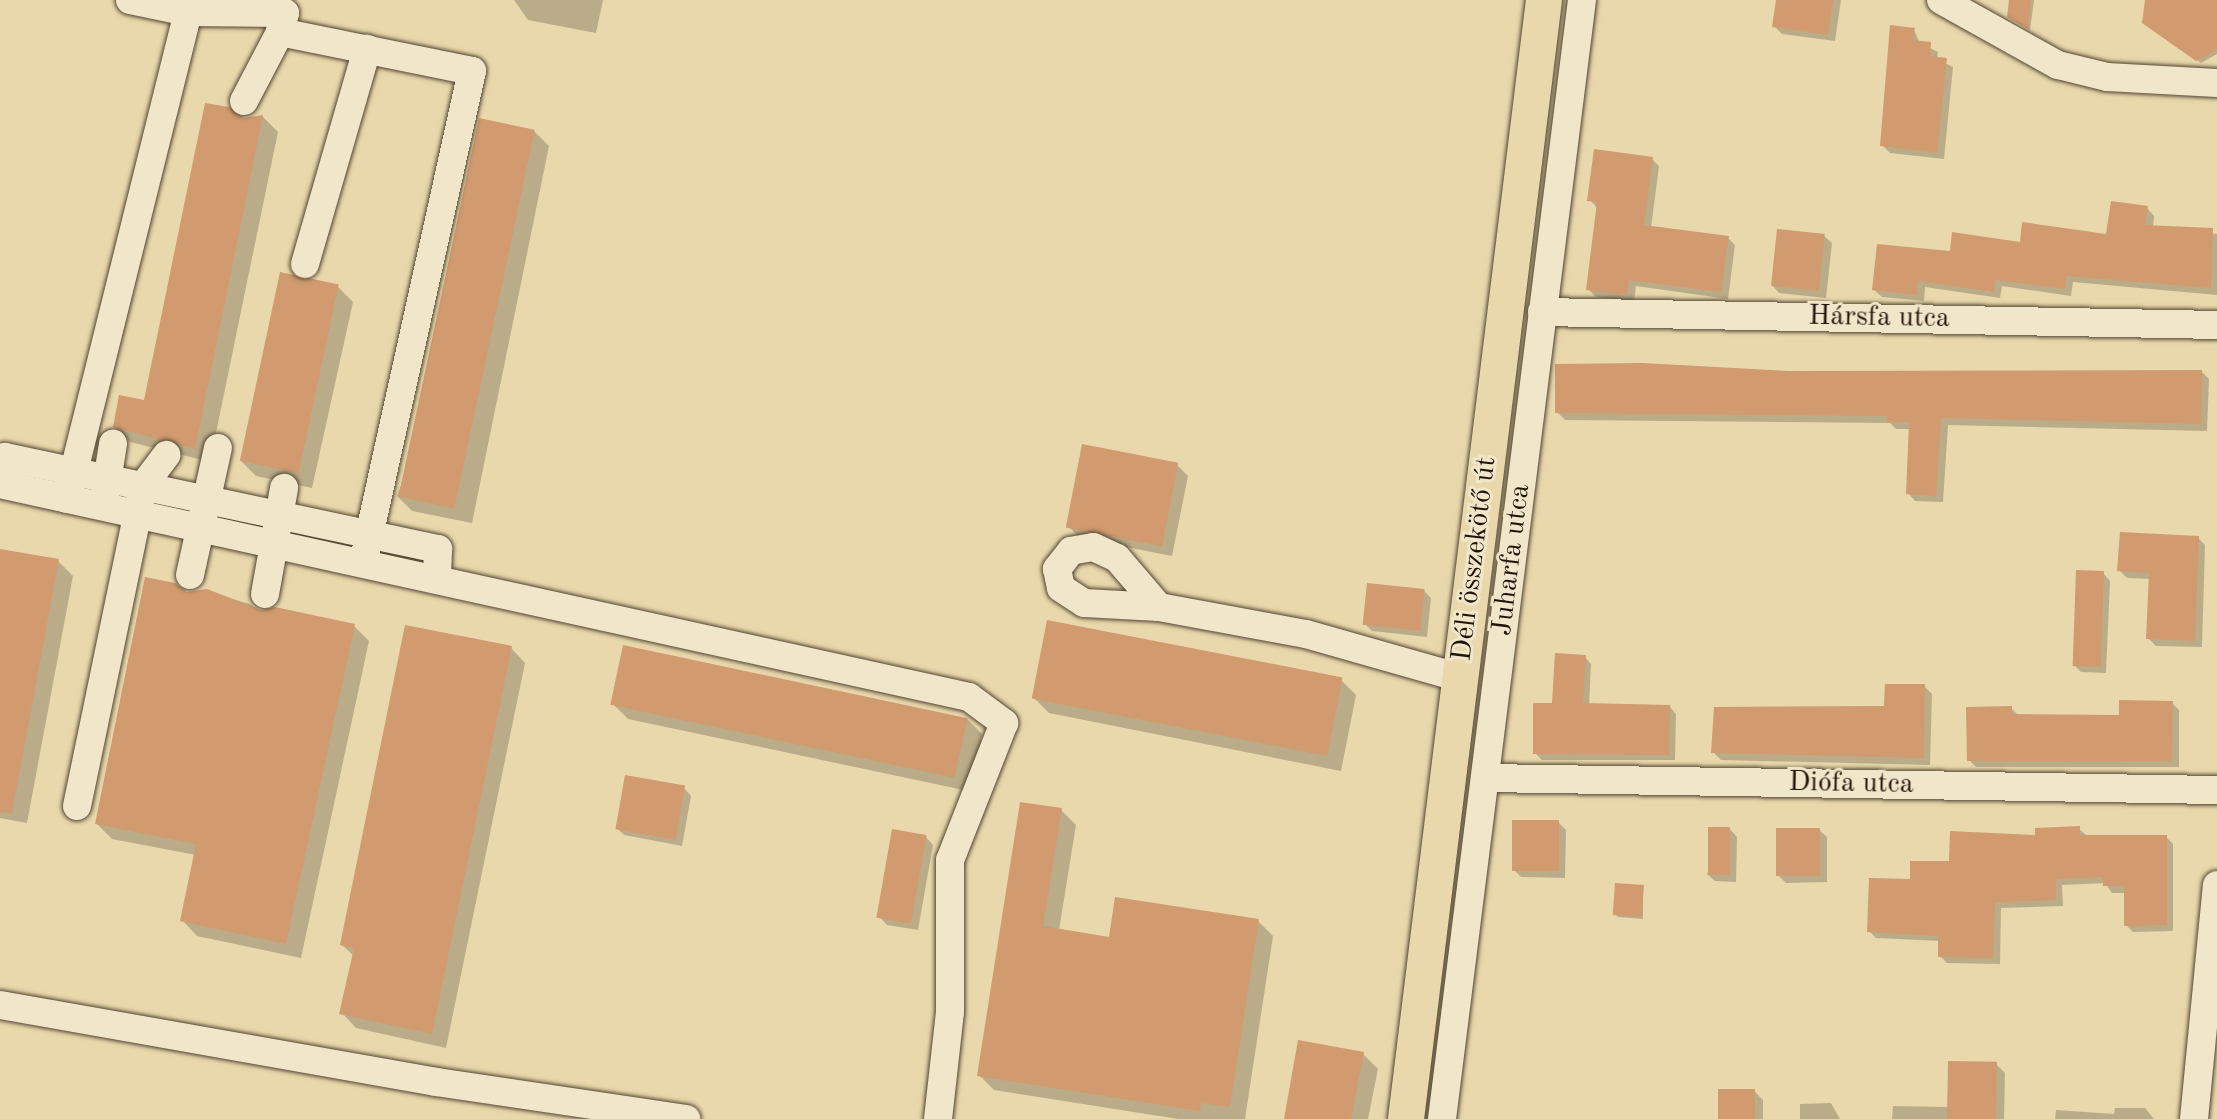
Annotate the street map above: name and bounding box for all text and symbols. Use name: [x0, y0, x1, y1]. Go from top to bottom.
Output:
street label: Hársfa utca: [1808, 300, 1950, 336]
street label: Déli összekötő út: [1446, 455, 1504, 663]
street label: Juharfa utca: [1486, 482, 1538, 638]
street label: Diófa utca: [1788, 766, 1914, 802]

